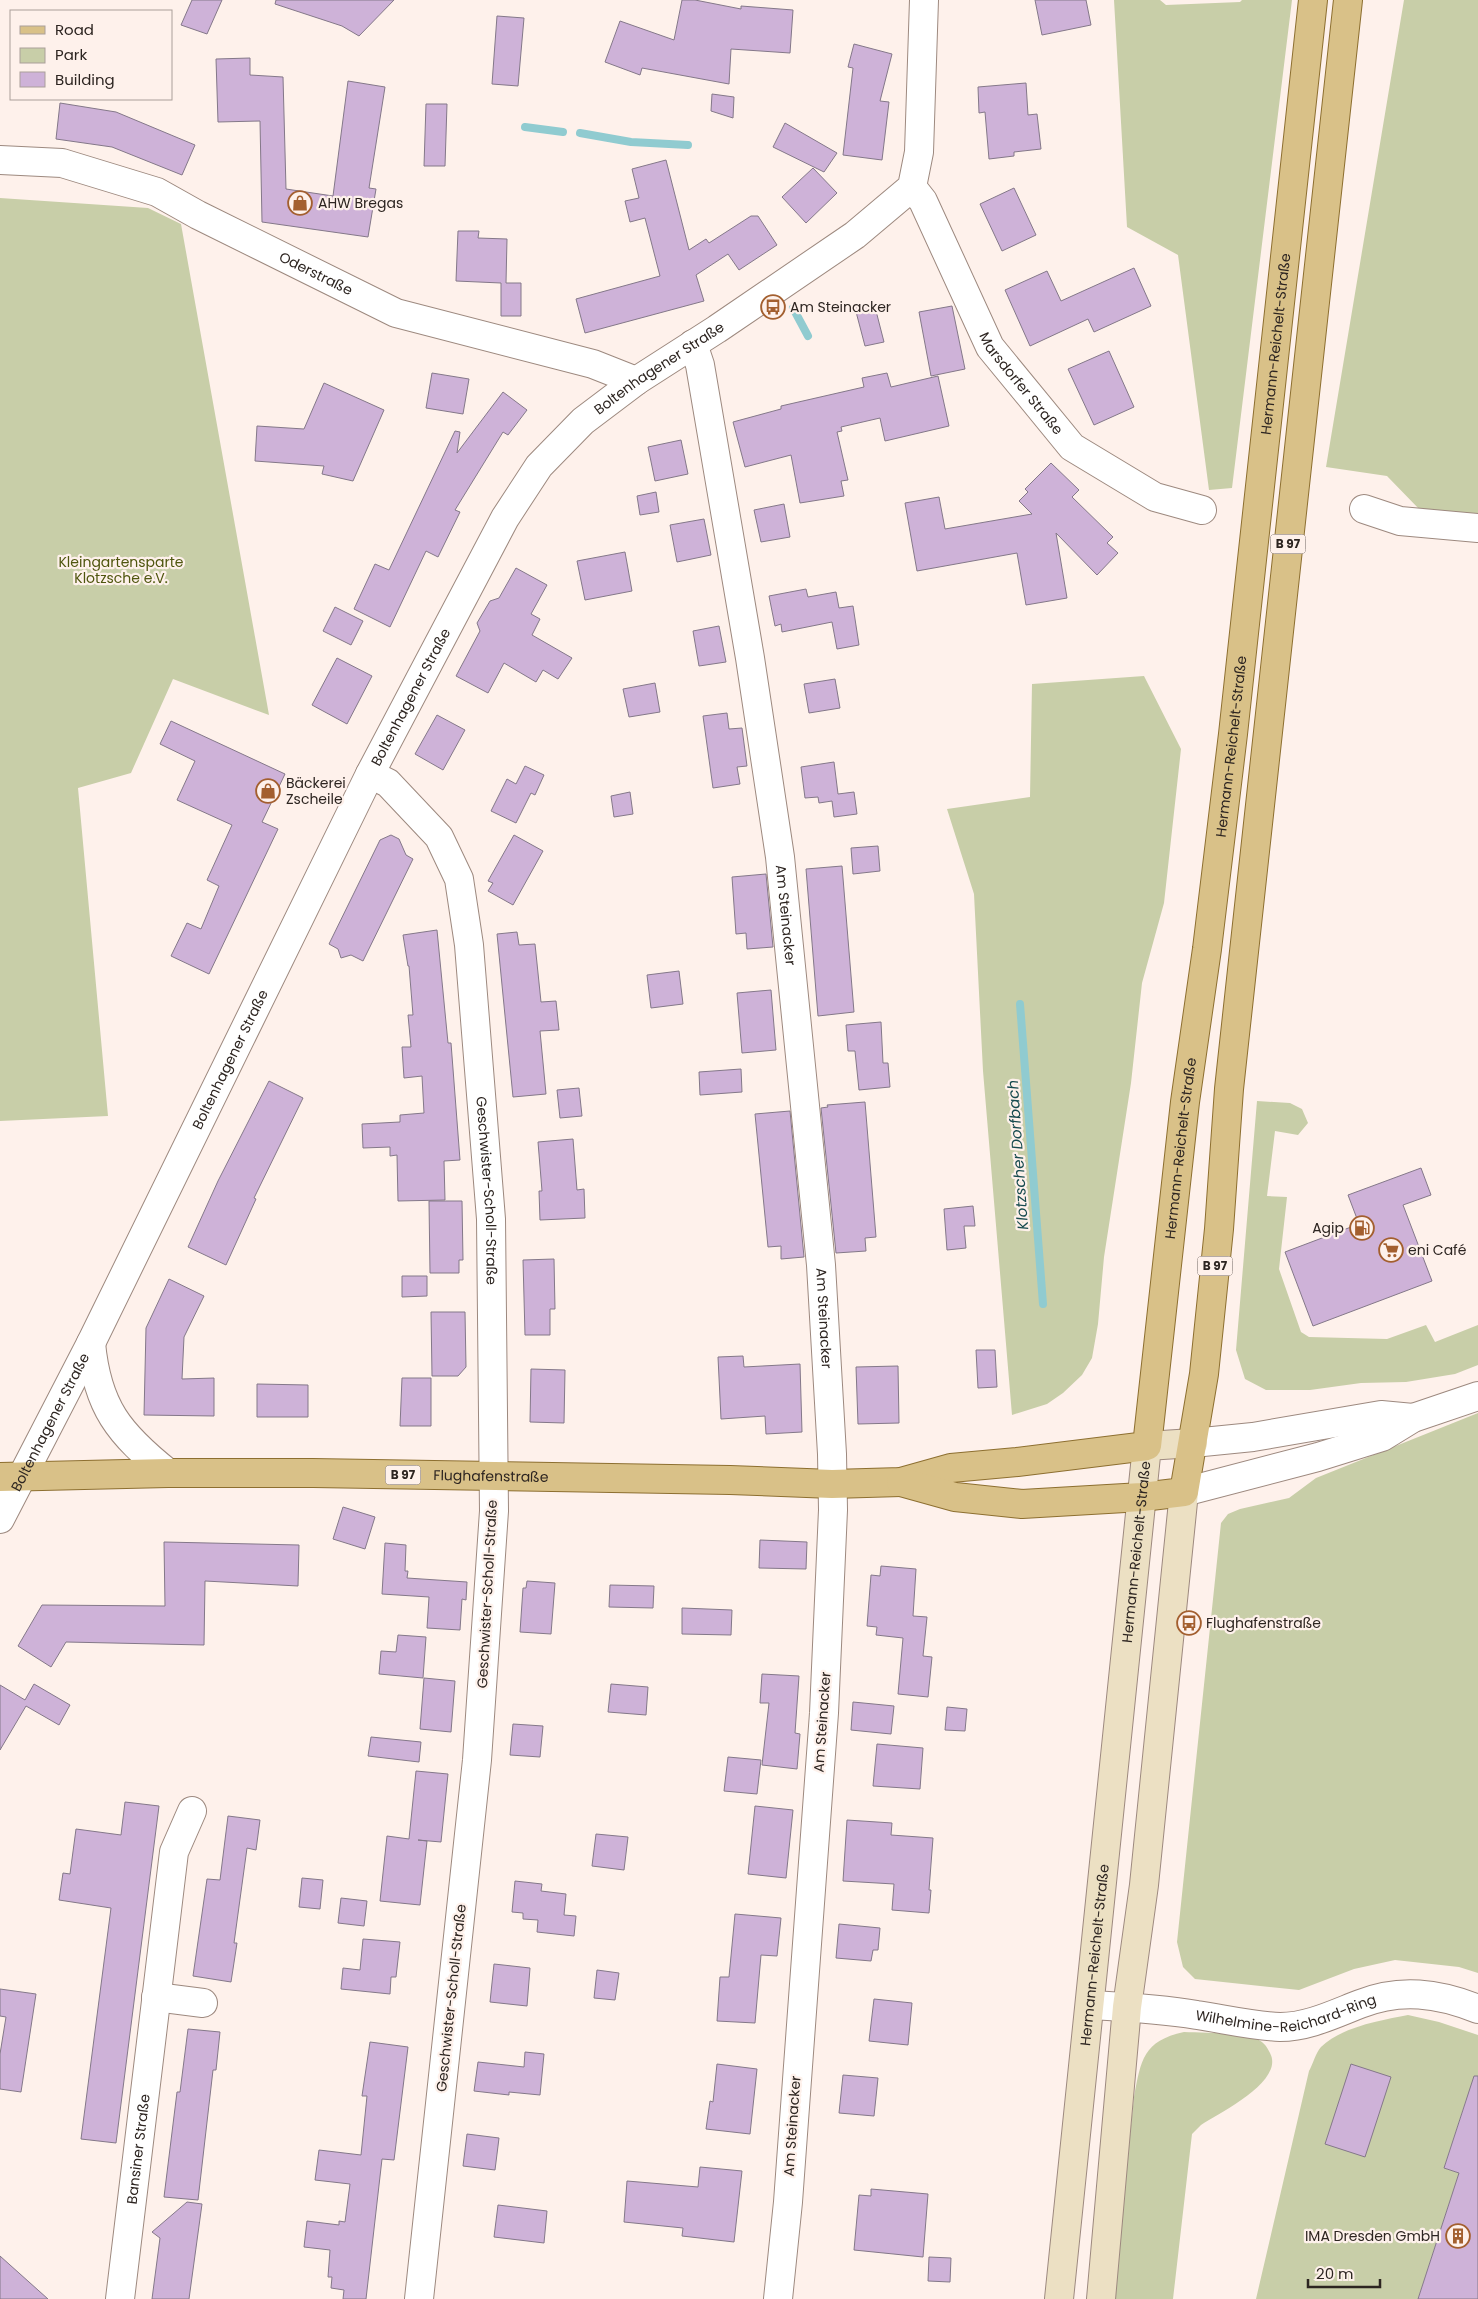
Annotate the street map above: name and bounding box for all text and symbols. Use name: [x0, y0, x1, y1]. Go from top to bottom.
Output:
legend: [10, 10, 172, 100]
text: Road: [55, 19, 94, 40]
text: Park: [55, 44, 87, 65]
text: Building: [55, 69, 115, 90]
shop icon: AHW Bregas: [287, 190, 313, 216]
place label: AHW Bregas: [318, 193, 403, 213]
street label: Oderstraße: [276, 247, 356, 300]
street label: Hermann-Reichelt-Straße: [1256, 252, 1295, 436]
bus stop icon: Am Steinacker: [760, 294, 786, 320]
place label: Am Steinacker: [790, 297, 891, 317]
street label: Boltenhagener Straße: [590, 317, 728, 419]
street label: Marsdorfer Straße: [974, 329, 1068, 439]
road number: B 97: [1270, 534, 1306, 554]
park label: Kleingartensparte Klotzsche e.V.: [58, 552, 184, 588]
street label: Boltenhagener Straße: [366, 624, 455, 769]
street label: Hermann-Reichelt-Straße: [1211, 654, 1251, 838]
place label: Bäckerei Zscheile: [286, 773, 346, 809]
shop icon: Bäckerei Zscheile: [255, 778, 281, 804]
street label: Am Steinacker: [771, 864, 801, 966]
street label: Boltenhagener Straße: [187, 986, 273, 1133]
street label: Hermann-Reichelt-Straße: [1160, 1056, 1201, 1240]
water label: Klotzscher Dorfbach: [1002, 1079, 1033, 1231]
street label: Geschwister-Scholl-Straße: [471, 1096, 502, 1285]
fuel station icon: Agip: [1349, 1215, 1375, 1241]
place label: Agip: [1312, 1218, 1344, 1238]
supermarket icon: eni Café: [1378, 1237, 1404, 1263]
place label: eni Café: [1408, 1240, 1467, 1260]
road number: B 97: [1198, 1256, 1232, 1276]
street label: Am Steinacker: [811, 1267, 837, 1369]
street label: Boltenhagener Straße: [6, 1349, 94, 1495]
street label: Hermann-Reichelt-Straße: [1117, 1460, 1155, 1644]
street label: Flughafenstraße: [433, 1465, 549, 1487]
road number: B 97: [386, 1466, 420, 1484]
street label: Geschwister-Scholl-Straße: [472, 1499, 502, 1689]
bus stop icon: Flughafenstraße: [1176, 1610, 1202, 1636]
place label: Flughafenstraße: [1206, 1613, 1321, 1633]
street label: Am Steinacker: [808, 1671, 836, 1773]
street label: Hermann-Reichelt-Straße: [1075, 1863, 1114, 2047]
street label: Geschwister-Scholl-Straße: [431, 1903, 471, 2093]
street label: Wilhelmine-Reichard-Ring: [1194, 1989, 1379, 2037]
street label: Am Steinacker: [778, 2075, 806, 2177]
street label: Bansiner Straße: [122, 2093, 155, 2205]
building icon: IMA Dresden GmbH: [1445, 2223, 1471, 2249]
place label: IMA Dresden GmbH: [1305, 2226, 1440, 2246]
scale bar: [1308, 2256, 1380, 2288]
text: 20 m: [1316, 2263, 1354, 2284]

